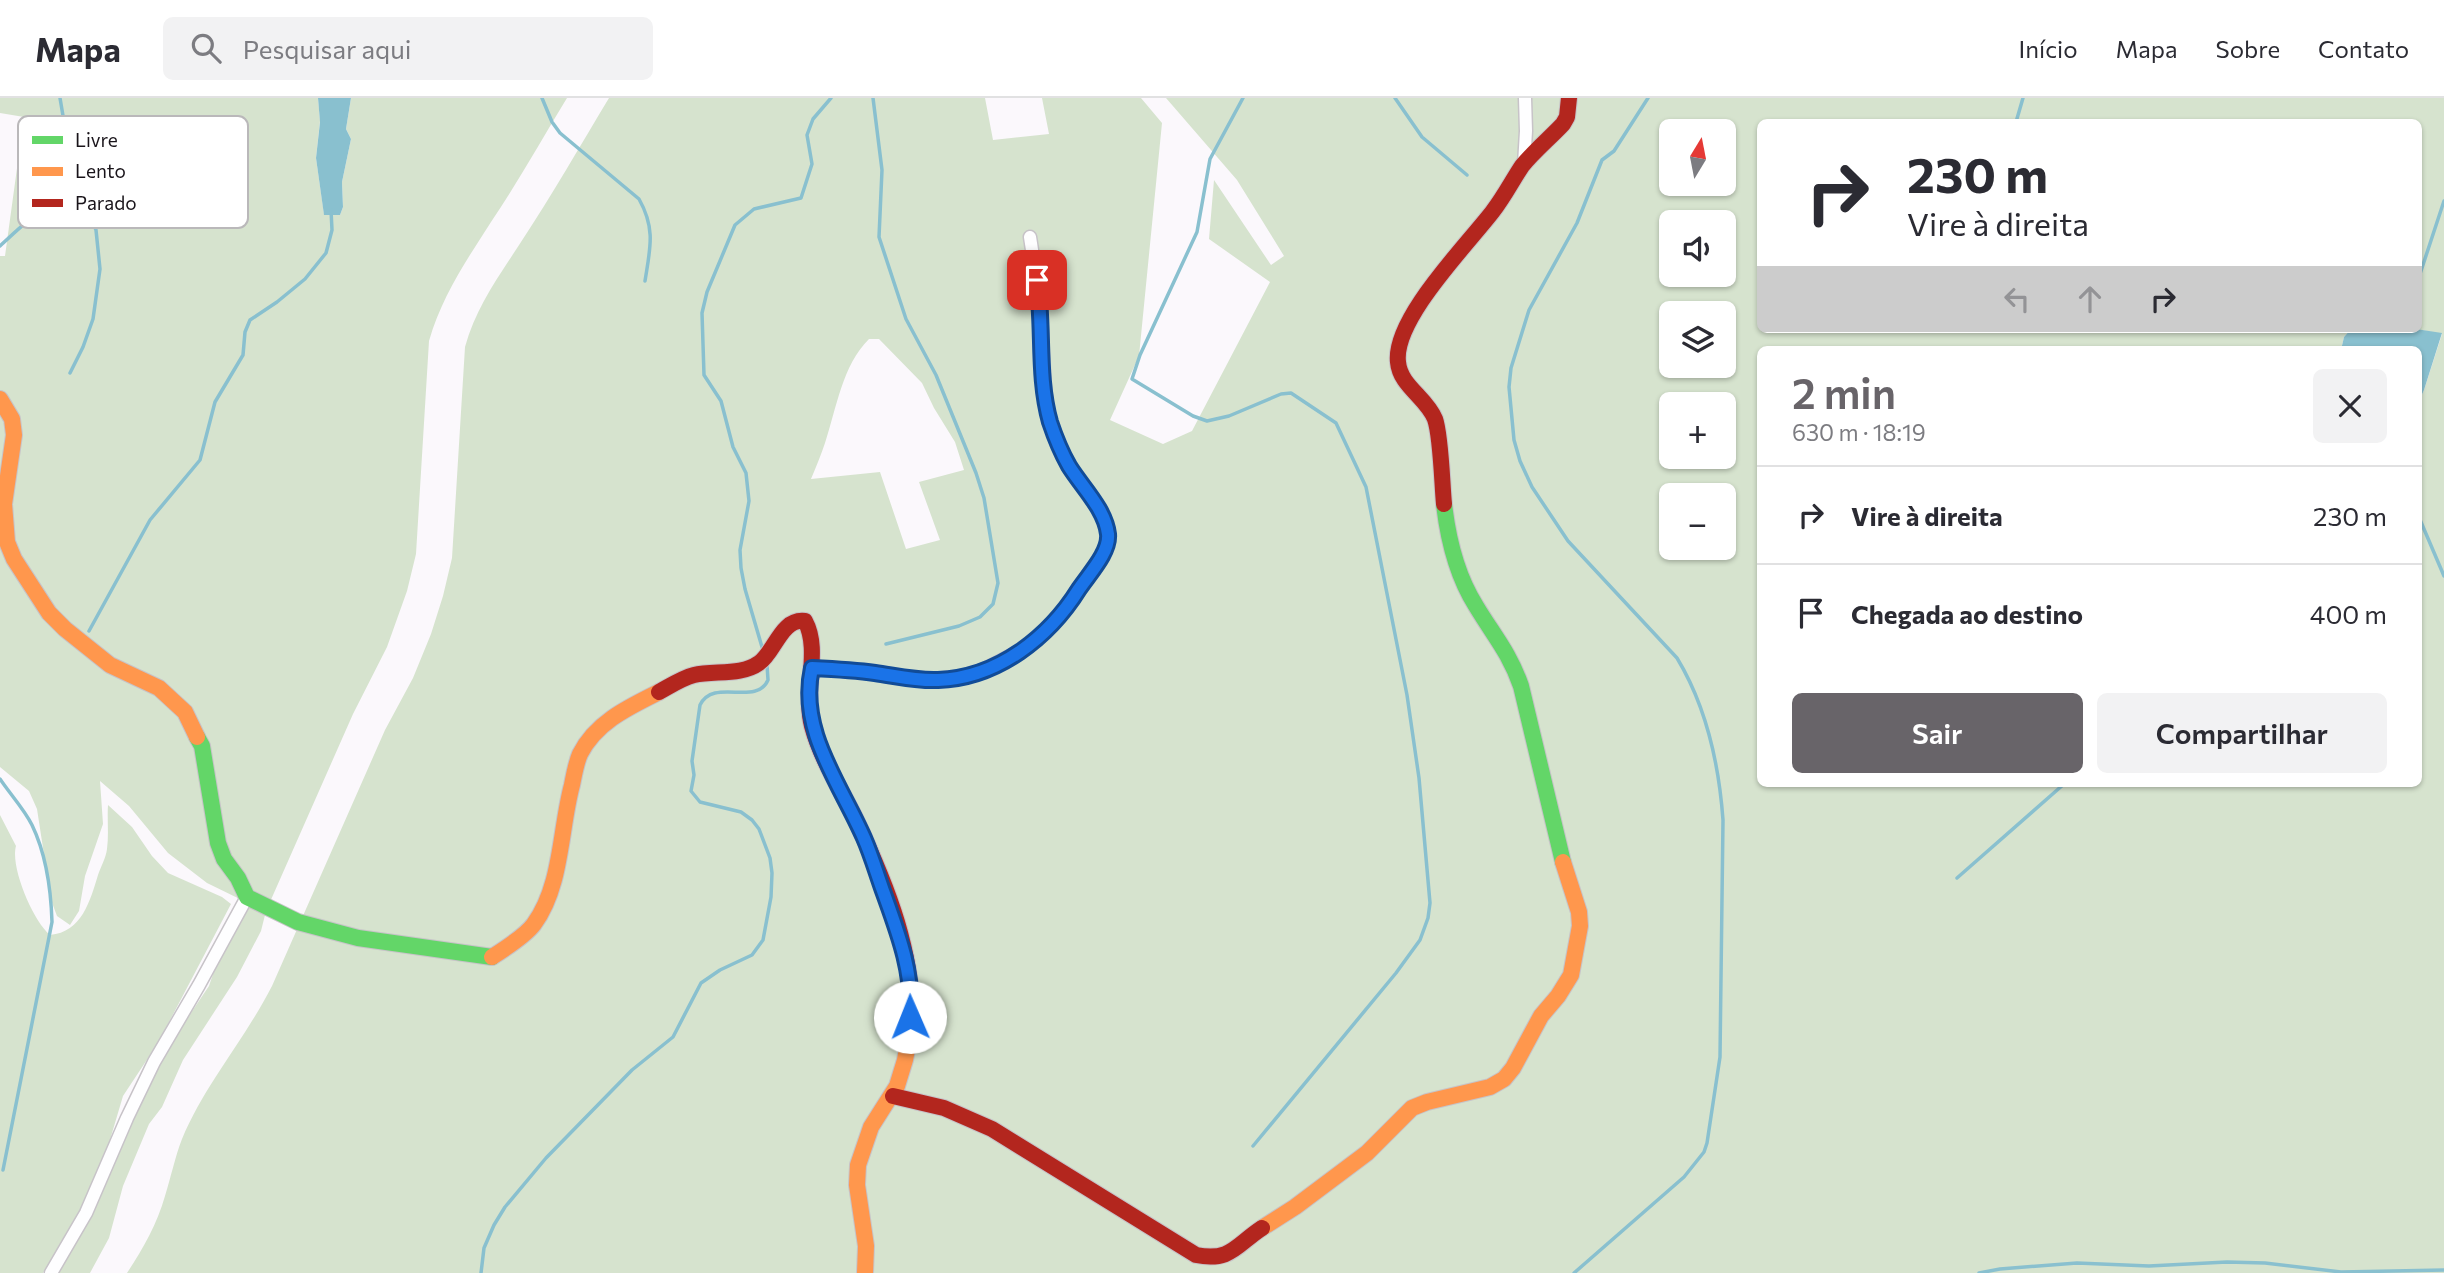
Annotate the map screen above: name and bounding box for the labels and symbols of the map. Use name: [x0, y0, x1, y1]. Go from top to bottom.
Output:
legend: [18, 116, 248, 228]
north arrow: [1659, 119, 1736, 196]
text: Livre: [75, 128, 118, 151]
text: Lento: [75, 159, 126, 182]
text: Parado: [75, 191, 137, 214]
pin: [1007, 250, 1067, 310]
position arrow: [873, 980, 947, 1054]

